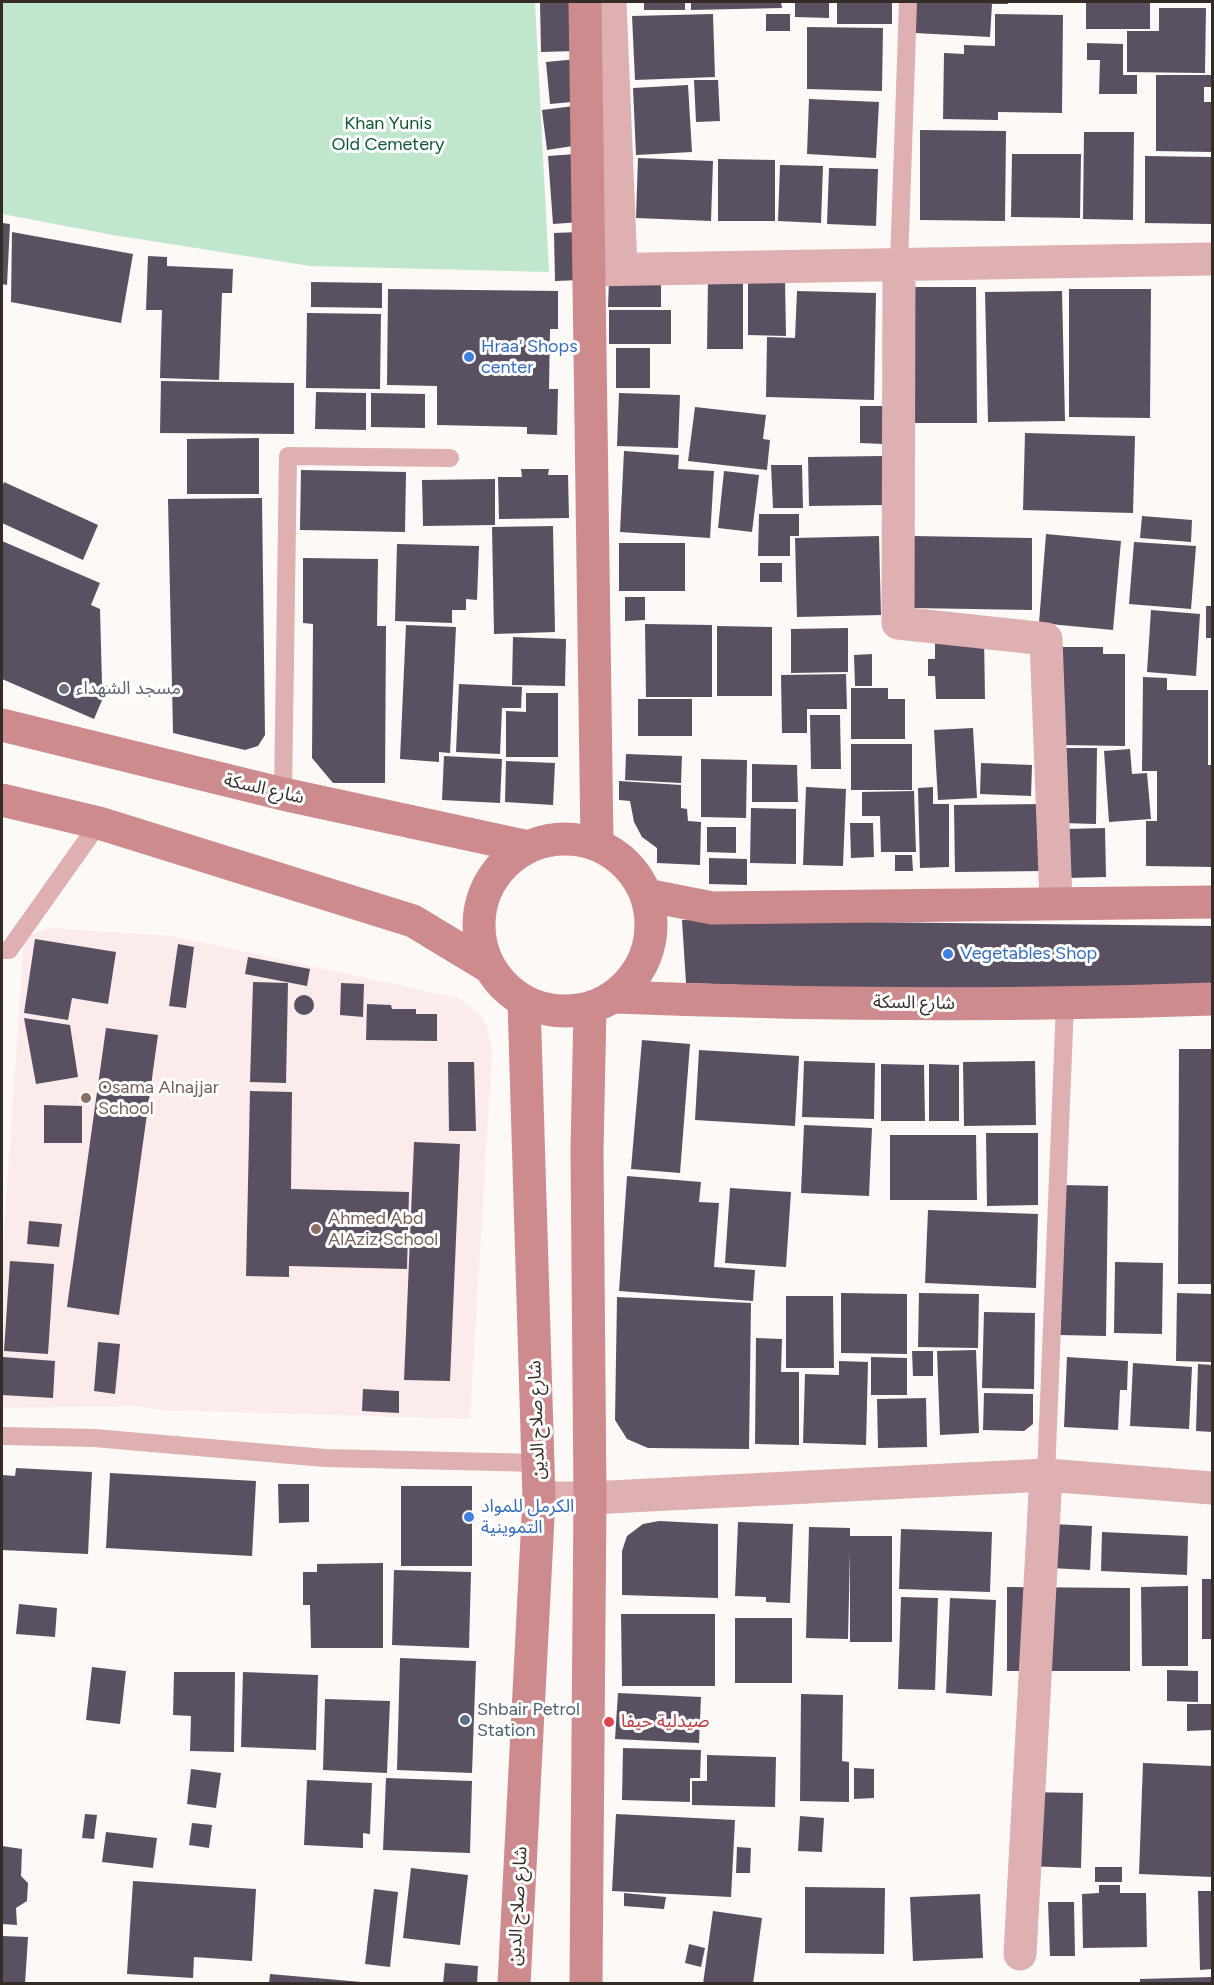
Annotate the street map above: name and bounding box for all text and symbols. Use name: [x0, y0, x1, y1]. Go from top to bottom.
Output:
park label: Khan Yunis Old Cemetery: [331, 113, 445, 156]
place label: Hraa' Shops center: [481, 336, 578, 378]
marker: Hraa' Shops center: [462, 350, 476, 364]
place label: مسجد الشهداء: [76, 678, 181, 700]
marker: مسجد الشهداء: [57, 682, 71, 696]
street label: شارع السكة: [222, 769, 306, 809]
place label: Vegetables Shop: [960, 943, 1097, 965]
marker: Vegetables Shop: [941, 947, 955, 961]
street label: شارع السكة: [873, 991, 955, 1015]
place label: Osama Alnajjar School: [98, 1077, 219, 1120]
marker: Osama Alnajjar School: [79, 1091, 93, 1105]
place label: Ahmed Abd AlAziz School: [328, 1208, 438, 1250]
marker: Ahmed Abd AlAziz School: [309, 1222, 323, 1236]
street label: شارع صلاح الدين: [524, 1360, 550, 1480]
place label: الكرمل للمواد التموينية: [481, 1496, 574, 1538]
marker: الكرمل للمواد التموينية: [462, 1510, 476, 1524]
place label: Shbair Petrol Station: [477, 1699, 580, 1742]
place label: صيدلية حيفا: [621, 1711, 710, 1733]
marker: Shbair Petrol Station: [458, 1713, 472, 1727]
marker: صيدلية حيفا: [602, 1715, 616, 1729]
street label: شارع صلاح الدين: [504, 1846, 532, 1966]

